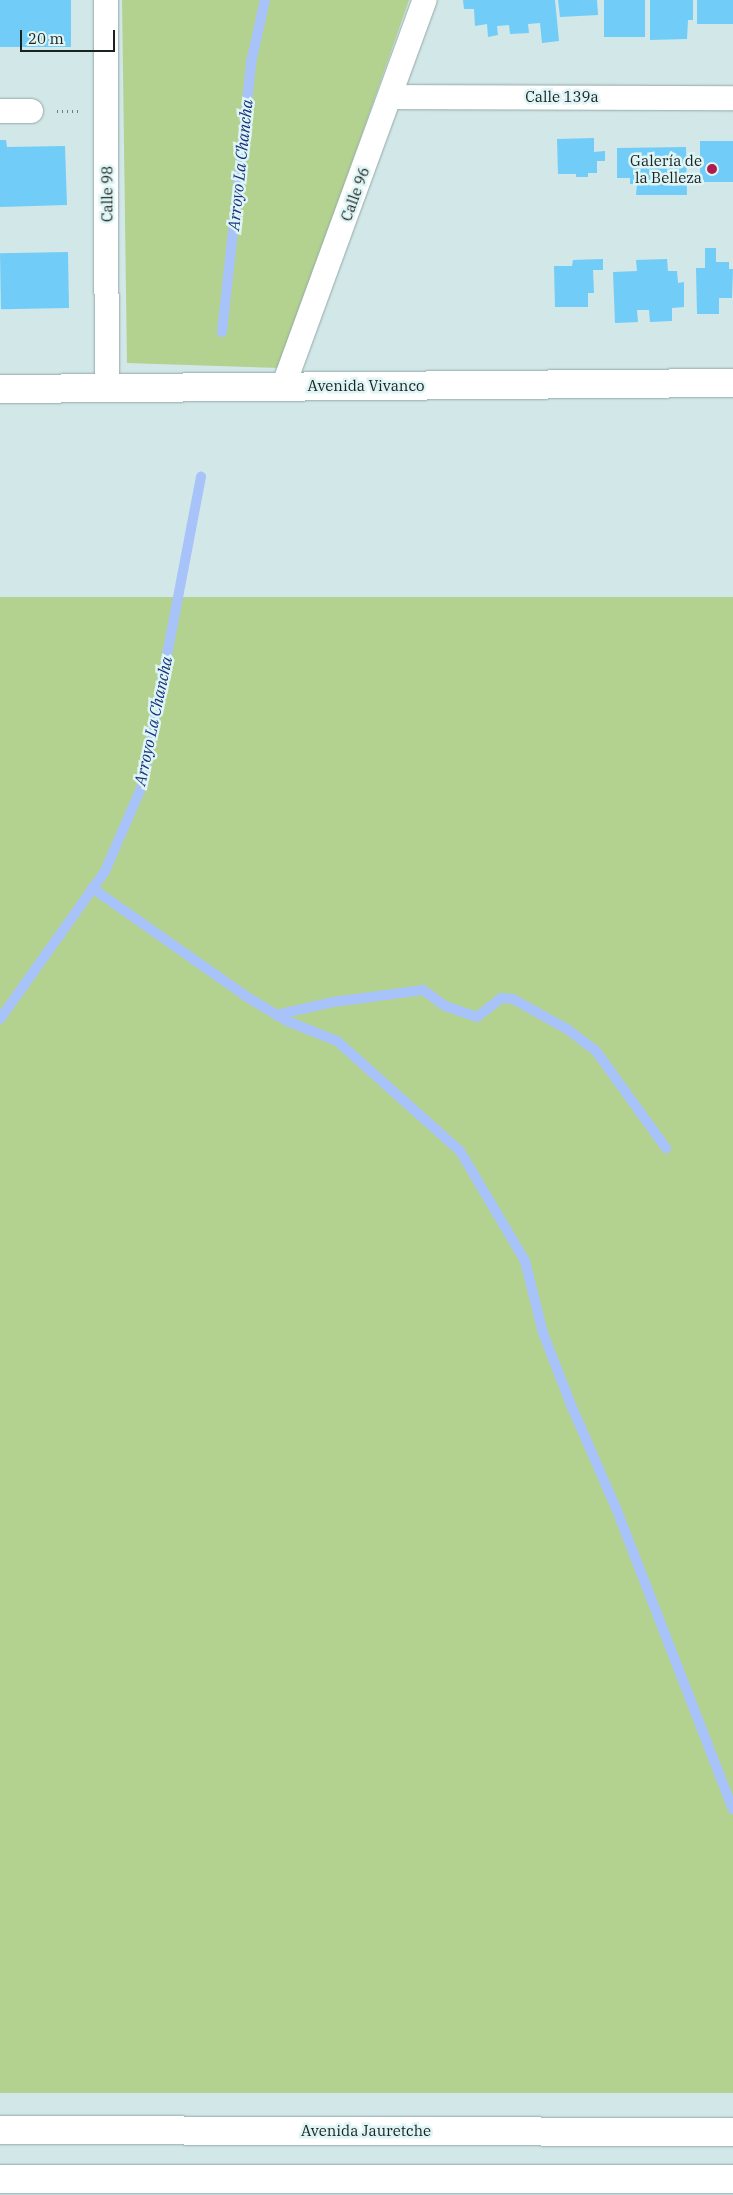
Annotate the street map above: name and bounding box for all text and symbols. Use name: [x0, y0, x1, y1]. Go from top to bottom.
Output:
scale bar: [22, 20, 118, 52]
text: 20 m: [28, 29, 64, 48]
street label: Calle 139a: [525, 88, 599, 106]
water label: Arroyo La Chancha: [224, 99, 256, 231]
place label: Galería de la Belleza: [630, 151, 702, 186]
marker: Galería de la Belleza: [706, 163, 718, 175]
street label: Calle 96: [337, 164, 373, 224]
street label: Calle 98: [98, 166, 116, 222]
street label: Avenida Vivanco: [308, 377, 424, 395]
water label: Arroyo La Chancha: [130, 655, 176, 787]
street label: Avenida Jauretche: [301, 2122, 431, 2140]

